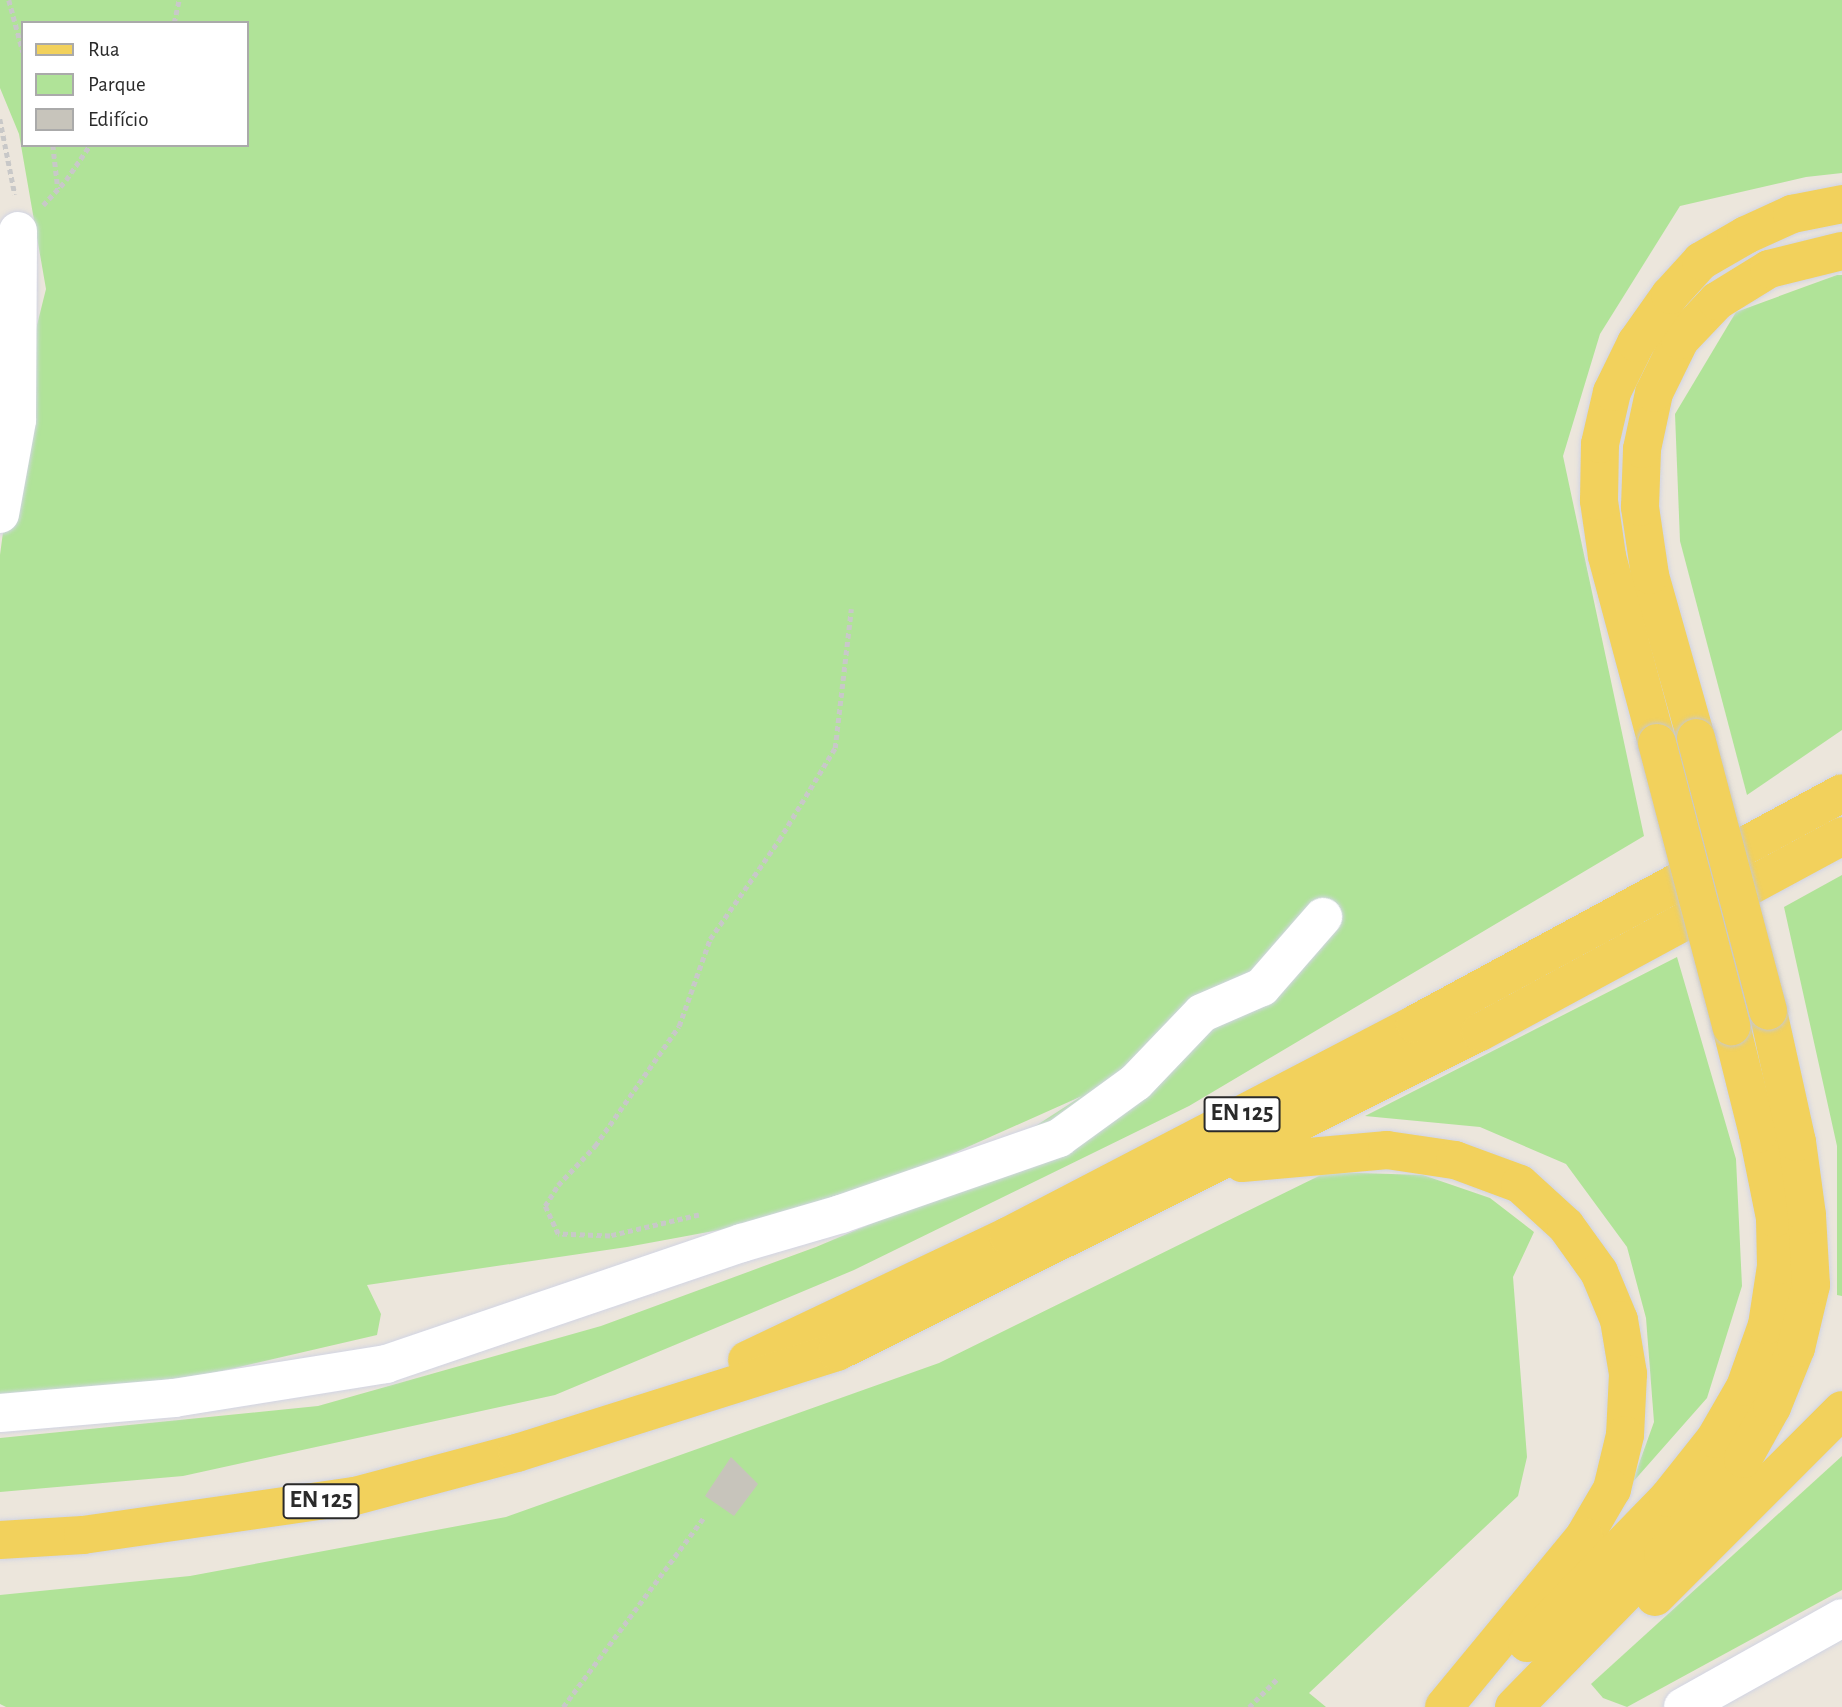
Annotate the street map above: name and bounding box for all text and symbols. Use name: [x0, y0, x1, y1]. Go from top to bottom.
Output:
legend: [21, 21, 248, 147]
text: Rua: [88, 39, 120, 60]
text: Parque: [88, 74, 146, 95]
text: Edifício: [88, 109, 148, 130]
road number: EN 125: [1204, 1094, 1280, 1134]
road number: EN 125: [282, 1480, 360, 1521]

